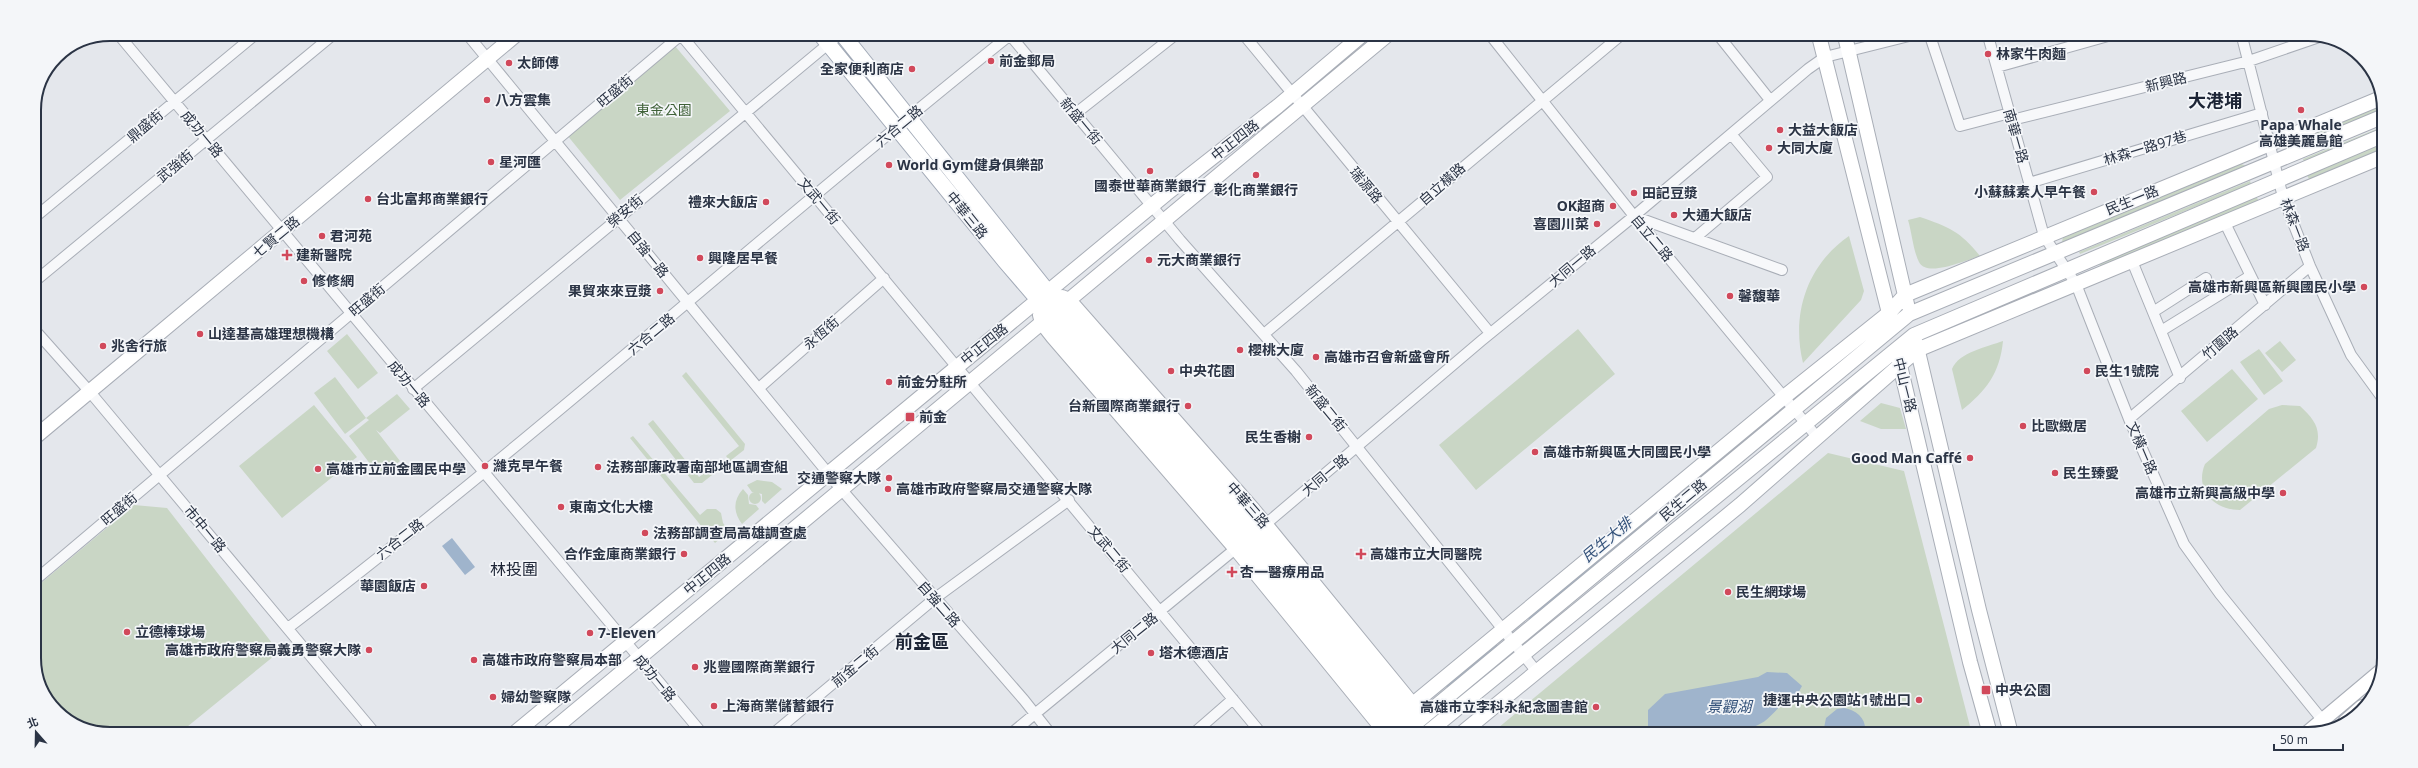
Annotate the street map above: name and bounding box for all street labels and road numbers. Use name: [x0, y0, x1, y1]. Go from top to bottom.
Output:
street label: 新興路: [2143, 67, 2189, 96]
street label: 旺盛街: [592, 70, 637, 111]
street label: 新盛一街: [1056, 93, 1107, 148]
street label: 六合二路: [871, 100, 926, 151]
street label: 鼎盛街: [122, 105, 167, 146]
street label: 成功一路: [177, 106, 228, 161]
street label: 南華一路: [2000, 106, 2033, 165]
street label: 中正四路: [1207, 115, 1263, 164]
street label: 林森一路97巷: [2101, 126, 2189, 169]
street label: 武強街: [152, 145, 197, 186]
street label: 自立橫路: [1414, 158, 1469, 209]
street label: 瑞源路: [1346, 162, 1387, 207]
street label: 文武一街: [794, 173, 845, 228]
street label: 民生一路: [2102, 180, 2161, 219]
street label: 中華三路: [942, 187, 992, 242]
street label: 榮安街: [602, 190, 647, 231]
street label: 林森一路: [2277, 195, 2314, 254]
street label: 自立二路: [1627, 210, 1678, 265]
street label: 七賢二路: [248, 211, 303, 262]
street label: 自強一路: [623, 226, 673, 281]
street label: 大同一路: [1544, 240, 1599, 291]
street label: 旺盛街: [344, 279, 389, 320]
street label: 六合二路: [623, 308, 678, 359]
street label: 永恆街: [799, 312, 843, 354]
street label: 中正四路: [956, 319, 1011, 369]
street label: 竹圍路: [2198, 322, 2242, 364]
street label: 中山一路: [1889, 355, 1921, 414]
street label: 成功一路: [384, 356, 435, 411]
street label: 新盛二街: [1301, 380, 1351, 435]
street label: 文橫一路: [2123, 418, 2162, 477]
street label: 大同一路: [1297, 449, 1352, 500]
street label: 民生二路: [1655, 474, 1710, 525]
street label: 中華三路: [1223, 477, 1274, 532]
street label: 旺盛街: [96, 488, 141, 529]
street label: 市中一路: [180, 501, 231, 556]
street label: 六合二路: [372, 514, 428, 563]
street label: 文武二街: [1084, 521, 1135, 576]
street label: 中正四路: [679, 549, 734, 599]
street label: 自強二路: [914, 576, 965, 631]
street label: 大同二路: [1106, 608, 1161, 658]
street label: 前金二街: [827, 640, 882, 691]
street label: 成功一路: [630, 650, 681, 705]

